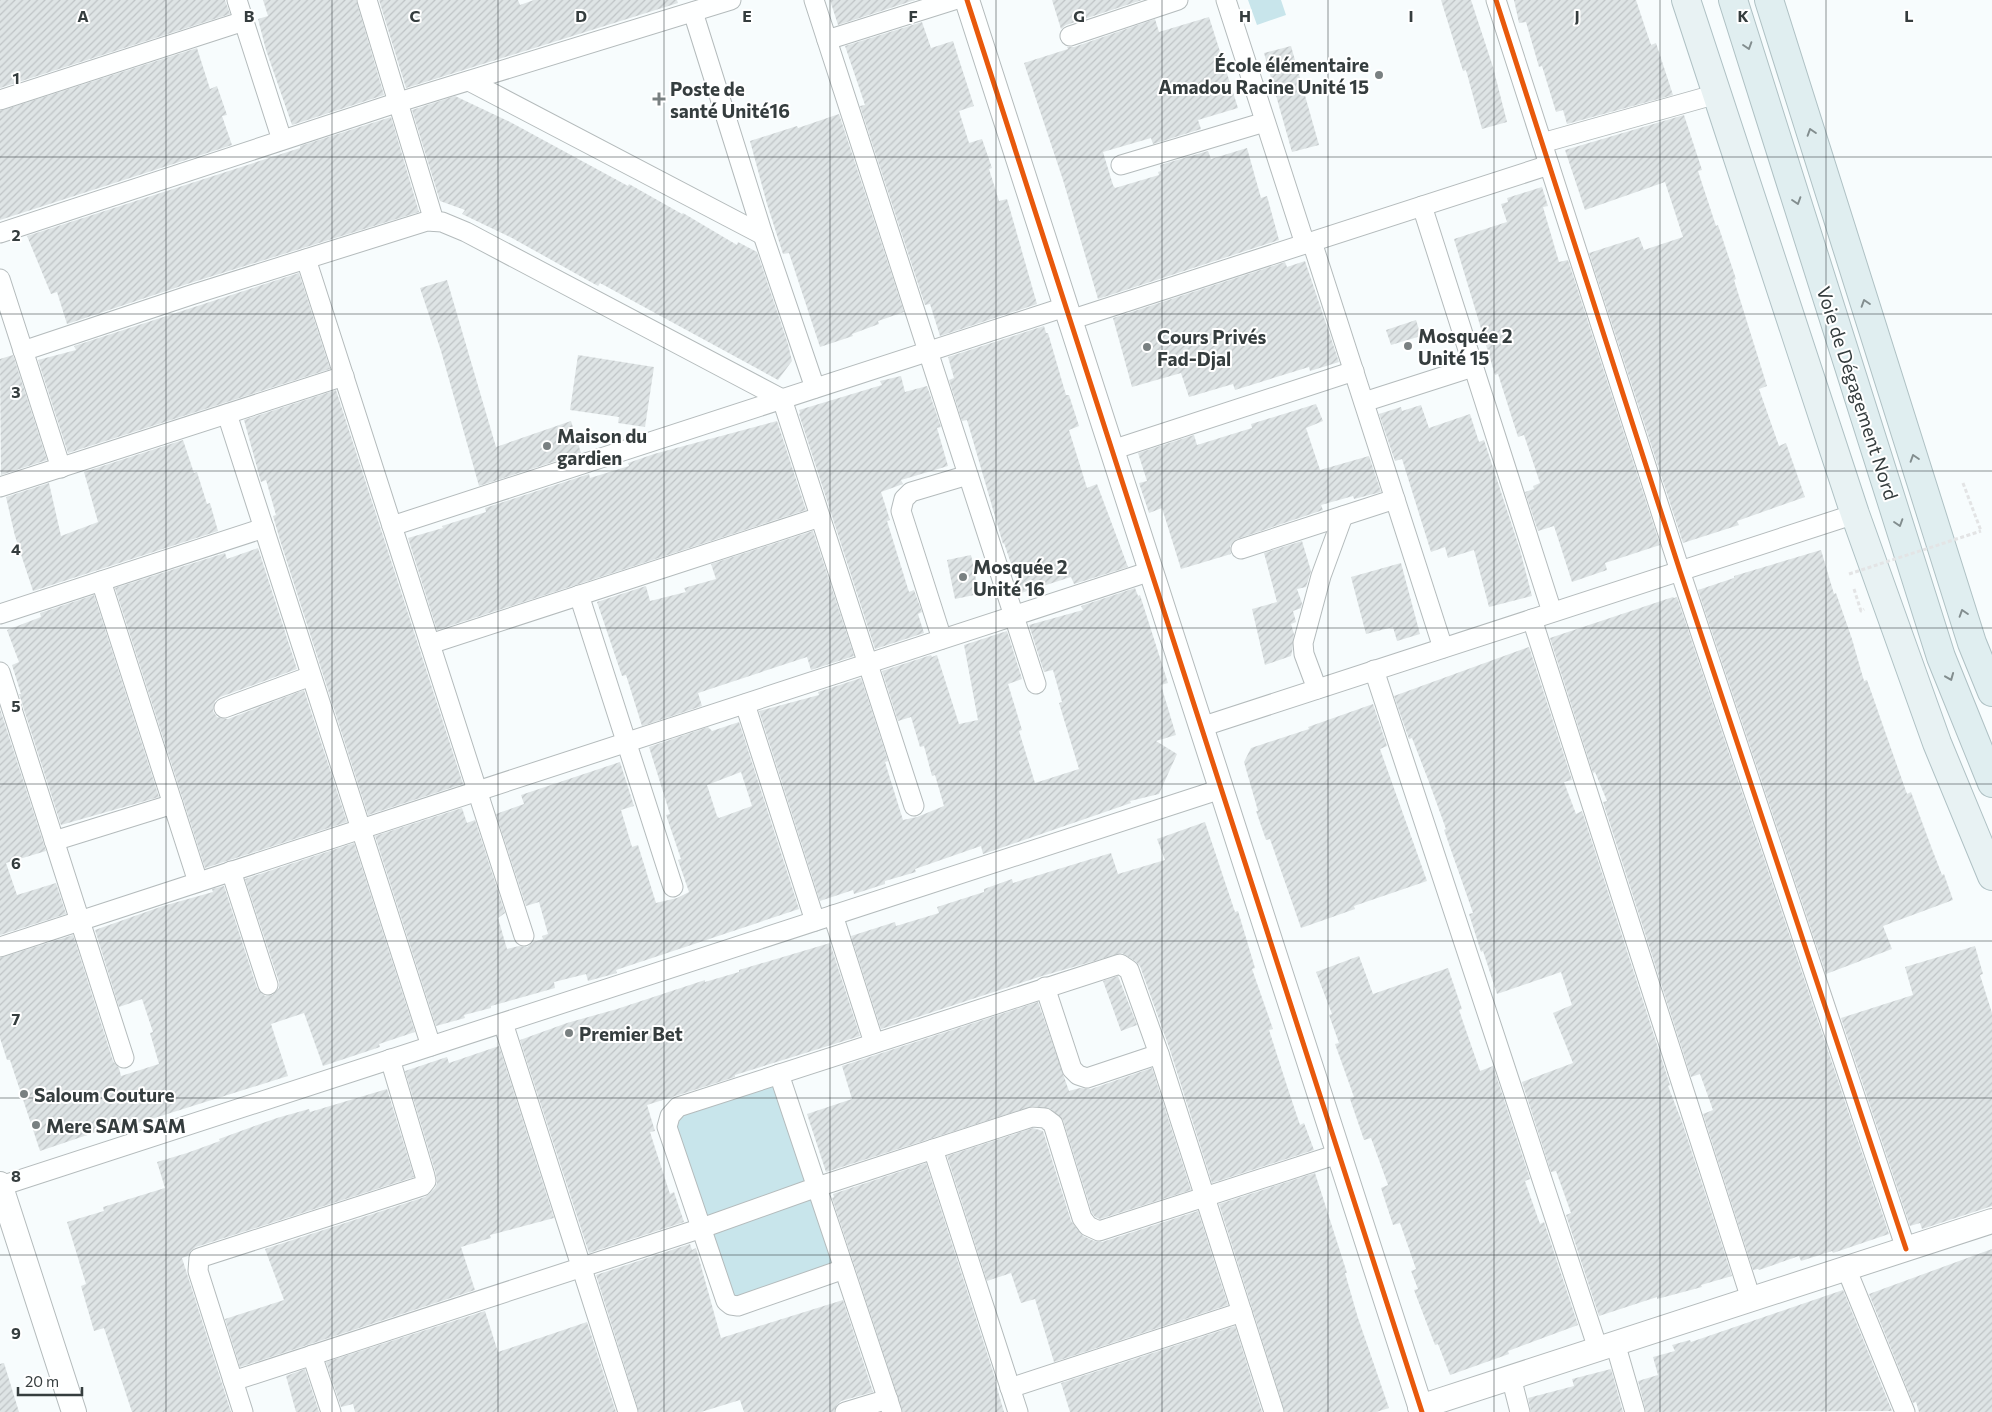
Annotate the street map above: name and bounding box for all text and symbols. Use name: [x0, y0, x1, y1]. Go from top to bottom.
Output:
text: A: [77, 6, 89, 25]
text: B: [244, 6, 255, 25]
text: C: [410, 6, 421, 25]
text: D: [575, 6, 587, 25]
text: E: [742, 6, 752, 25]
text: F: [908, 6, 918, 25]
text: G: [1073, 6, 1085, 25]
text: H: [1239, 6, 1251, 25]
text: I: [1408, 6, 1414, 25]
text: J: [1574, 6, 1580, 25]
text: K: [1737, 6, 1749, 25]
text: L: [1904, 6, 1914, 25]
one-way arrow: [1742, 42, 1752, 50]
place label: École élémentaire Amadou Racine Unité 15: [1158, 53, 1369, 98]
text: 1: [12, 68, 20, 87]
marker: École élémentaire Amadou Racine Unité 15: [1373, 69, 1385, 81]
place label: Poste de santé Unité16: [670, 77, 790, 122]
marker: Poste de santé Unité16: [652, 92, 666, 106]
one-way arrow: [1807, 128, 1817, 136]
one-way arrow: [1791, 197, 1801, 205]
text: 2: [11, 225, 21, 244]
street label: Voie de Dégagement Nord: [1813, 283, 1903, 503]
one-way arrow: [1861, 300, 1871, 308]
place label: Mosquée 2 Unité 15: [1418, 324, 1513, 369]
place label: Cours Privés Fad-Djal: [1157, 325, 1267, 370]
marker: Mosquée 2 Unité 15: [1402, 340, 1414, 352]
marker: Cours Privés Fad-Djal: [1141, 341, 1153, 353]
text: 3: [11, 382, 21, 401]
place label: Maison du gardien: [557, 424, 647, 469]
marker: Maison du gardien: [541, 440, 553, 452]
one-way arrow: [1910, 455, 1920, 463]
one-way arrow: [1893, 518, 1903, 527]
text: 4: [11, 539, 21, 558]
place label: Mosquée 2 Unité 16: [973, 555, 1068, 600]
marker: Mosquée 2 Unité 16: [957, 571, 969, 583]
one-way arrow: [1959, 609, 1969, 618]
one-way arrow: [1944, 673, 1954, 681]
text: 5: [11, 696, 21, 715]
text: 6: [11, 853, 21, 872]
text: 7: [12, 1009, 21, 1028]
place label: Premier Bet: [579, 1022, 683, 1045]
marker: Premier Bet: [563, 1027, 575, 1039]
place label: Saloum Couture: [34, 1083, 175, 1106]
marker: Saloum Couture: [18, 1088, 30, 1100]
place label: Mere SAM SAM: [46, 1114, 186, 1137]
marker: Mere SAM SAM: [30, 1119, 42, 1131]
text: 8: [11, 1166, 21, 1185]
text: 9: [11, 1323, 21, 1342]
scale bar: [18, 1364, 81, 1396]
text: 20 m: [25, 1372, 59, 1390]

